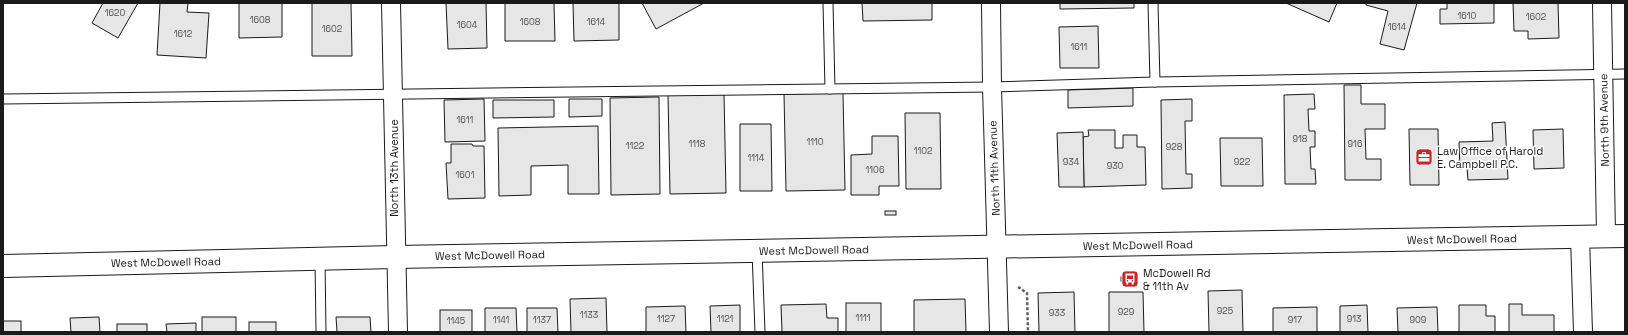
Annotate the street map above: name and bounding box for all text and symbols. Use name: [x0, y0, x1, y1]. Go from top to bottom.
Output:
house number: 1620: [105, 7, 125, 19]
house number: 1610: [1458, 10, 1477, 22]
house number: 1602: [1526, 11, 1546, 23]
house number: 1608: [250, 14, 271, 26]
house number: 1608: [520, 16, 541, 28]
house number: 1614: [587, 16, 606, 28]
house number: 1604: [457, 19, 478, 31]
house number: 1614: [1388, 21, 1407, 33]
house number: 1602: [322, 23, 342, 35]
house number: 1612: [174, 28, 192, 40]
house number: 1611: [1071, 41, 1088, 53]
street label: North 9th Avenue: [1596, 73, 1612, 167]
house number: 1611: [457, 114, 474, 126]
street label: North 13th Avenue: [387, 119, 401, 217]
street label: North 11th Avenue: [985, 120, 1003, 216]
house number: 918: [1293, 133, 1308, 145]
house number: 1110: [806, 136, 824, 148]
house number: 1118: [689, 138, 706, 150]
house number: 916: [1348, 138, 1363, 150]
house number: 1122: [626, 140, 644, 152]
house number: 928: [1166, 141, 1183, 153]
place label: Law Office of Harold E. Campbell P.C.: [1437, 144, 1543, 171]
house number: 1102: [914, 145, 932, 157]
office icon: Law Office of Harold E. Campbell P.C.: [1414, 147, 1434, 167]
house number: 1114: [748, 152, 765, 164]
house number: 934: [1063, 156, 1080, 168]
house number: 922: [1234, 156, 1250, 168]
house number: 930: [1107, 160, 1124, 172]
house number: 1106: [866, 164, 885, 176]
house number: 1601: [456, 169, 475, 181]
street label: West McDowell Road: [1407, 231, 1517, 247]
street label: West McDowell Road: [1083, 237, 1193, 253]
street label: West McDowell Road: [759, 242, 869, 258]
street label: West McDowell Road: [435, 247, 545, 263]
street label: West McDowell Road: [111, 254, 221, 270]
place label: McDowell Rd & 11th Av: [1143, 266, 1211, 293]
bus stop icon: McDowell Rd & 11th Av: [1120, 269, 1140, 289]
house number: 925: [1217, 305, 1233, 317]
house number: 929: [1118, 306, 1134, 318]
house number: 933: [1049, 307, 1065, 319]
house number: 1133: [580, 309, 598, 321]
house number: 1111: [855, 312, 871, 324]
house number: 1127: [657, 313, 675, 325]
house number: 1121: [717, 313, 734, 325]
house number: 913: [1347, 313, 1361, 325]
house number: 1141: [493, 314, 510, 326]
house number: 1137: [533, 314, 551, 326]
house number: 917: [1288, 314, 1302, 326]
house number: 909: [1410, 314, 1426, 326]
house number: 1145: [447, 315, 465, 327]

